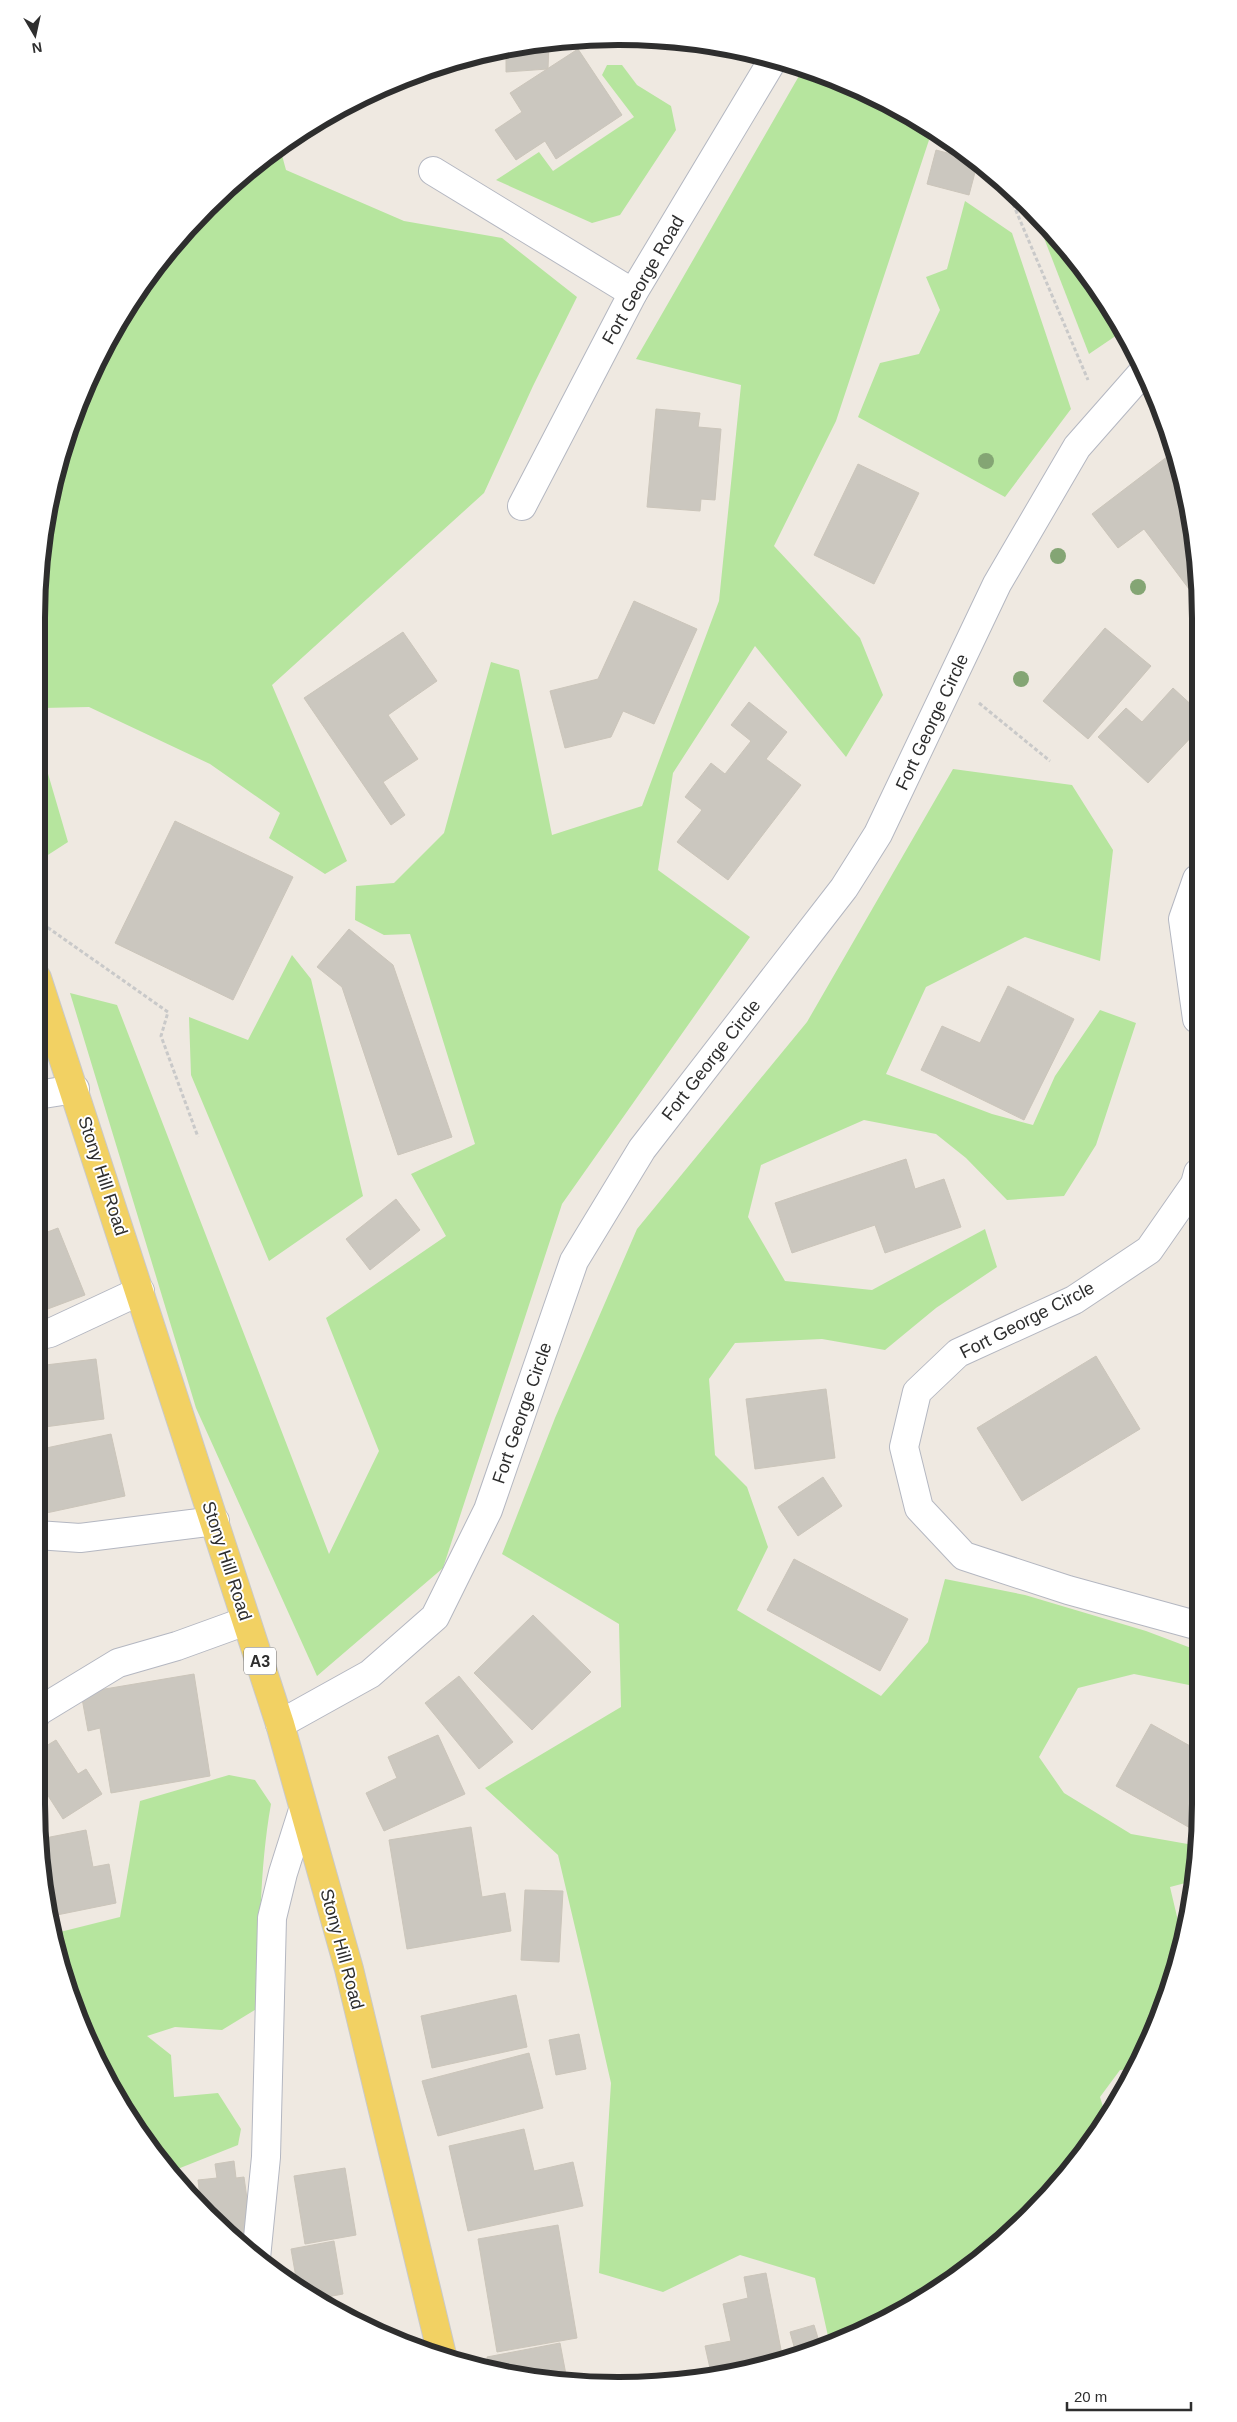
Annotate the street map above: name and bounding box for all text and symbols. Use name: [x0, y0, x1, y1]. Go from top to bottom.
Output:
north arrow: [10, 10, 60, 60]
text: N: [31, 39, 43, 57]
street label: Fort George Road: [598, 212, 688, 348]
street label: Fort George Circle: [892, 651, 972, 793]
street label: Fort George Circle: [658, 996, 764, 1124]
street label: Stony Hill Road: [74, 1114, 132, 1238]
street label: Fort George Circle: [957, 1277, 1097, 1363]
street label: Fort George Circle: [488, 1340, 556, 1486]
street label: Stony Hill Road: [198, 1499, 256, 1623]
road number: A3: [244, 1648, 276, 1674]
street label: Stony Hill Road: [316, 1886, 368, 2012]
scale bar: [1067, 2380, 1191, 2412]
text: 20 m: [1074, 2388, 1107, 2405]

